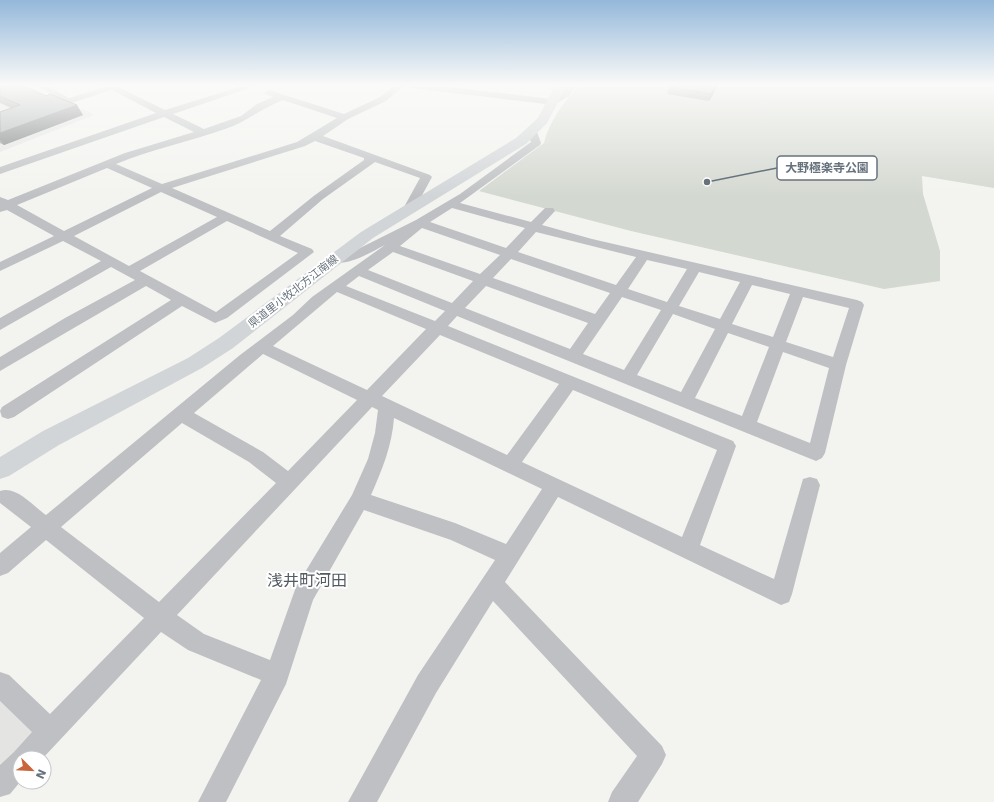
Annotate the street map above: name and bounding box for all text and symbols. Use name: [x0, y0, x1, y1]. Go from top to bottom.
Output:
callout: 大野極楽寺公園: [777, 156, 877, 180]
text: 大野極楽寺公園: [785, 161, 869, 175]
street label: 県道里小牧北方江南線: [246, 252, 341, 330]
district label: 浅井町河田: [267, 571, 347, 590]
north arrow: [12, 750, 52, 790]
text: N: [33, 767, 48, 781]

